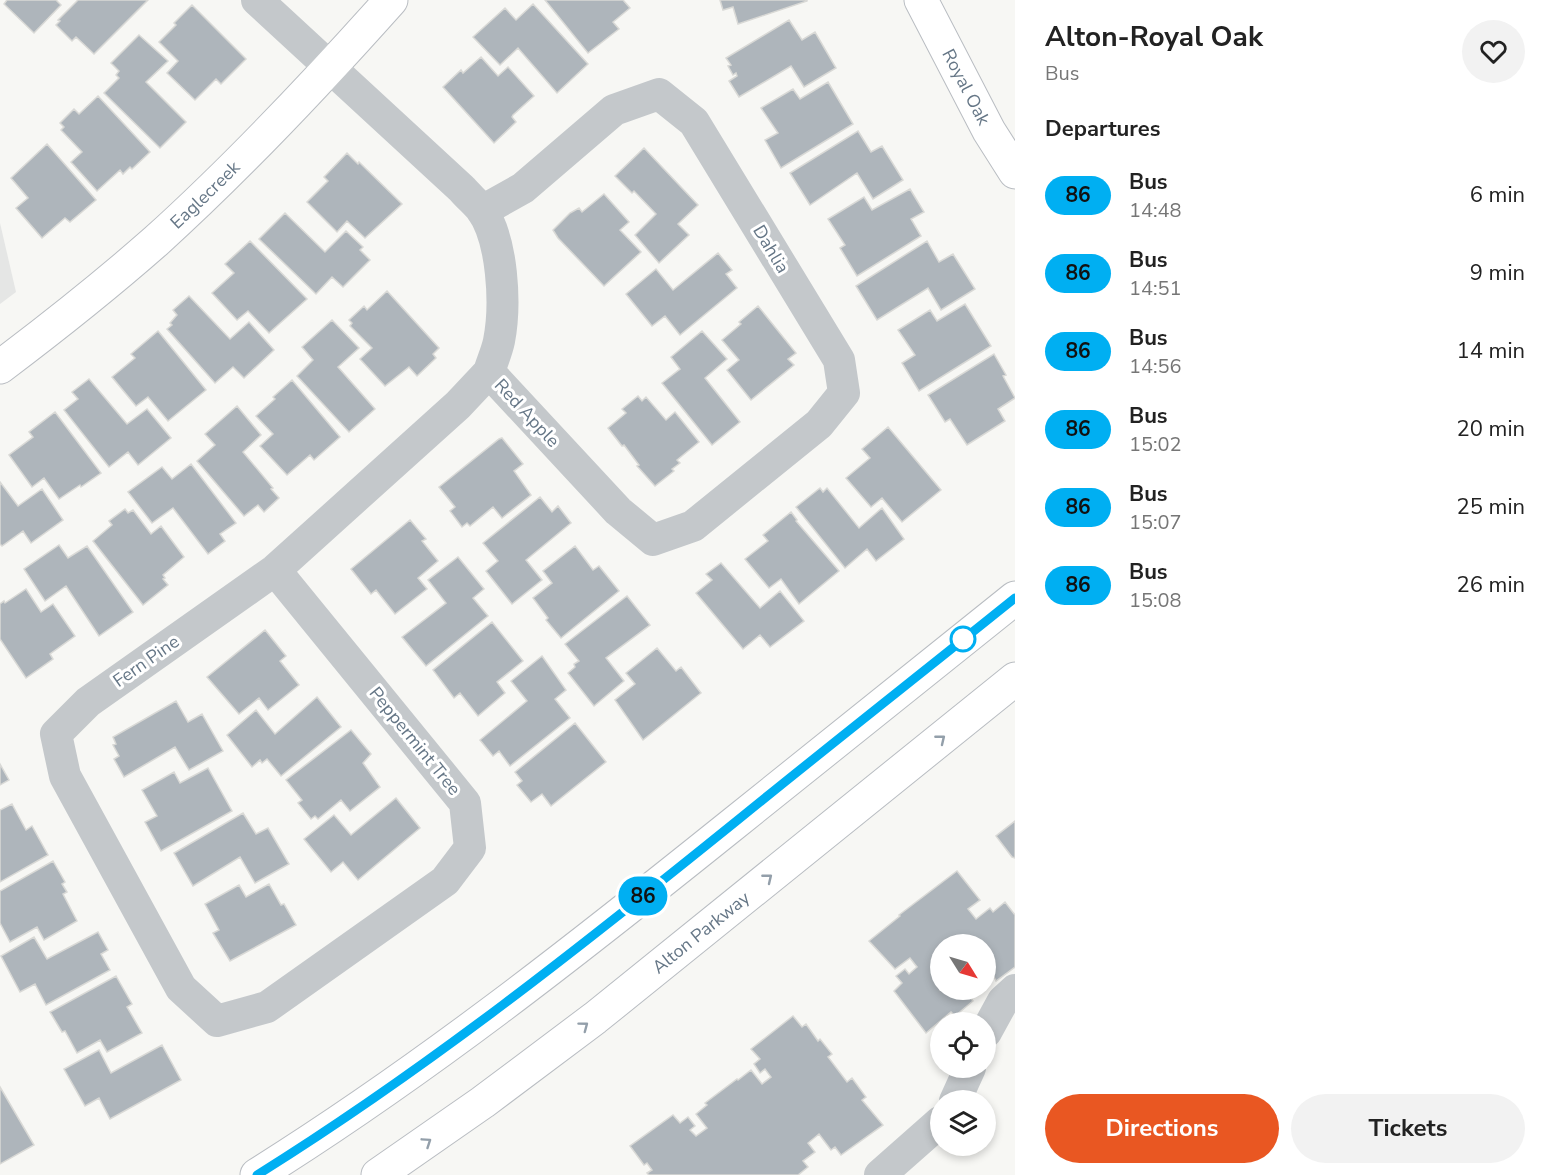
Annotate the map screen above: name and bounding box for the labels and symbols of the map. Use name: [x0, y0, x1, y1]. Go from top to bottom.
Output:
street label: Royal Oak: [936, 45, 996, 130]
street label: Eaglecreek: [165, 155, 246, 234]
street label: Dahlia: [747, 220, 795, 278]
street label: Red Apple: [489, 374, 565, 452]
unlabelled marker: [950, 626, 976, 652]
street label: Fern Pine: [108, 629, 184, 693]
street label: Peppermint Tree: [364, 682, 466, 800]
one-way arrow: [934, 735, 945, 746]
one-way arrow: [762, 874, 773, 885]
line badge: 86: [616, 876, 670, 916]
street label: Alton Parkway: [647, 885, 755, 979]
north arrow: [930, 934, 996, 1000]
one-way arrow: [577, 1023, 588, 1034]
one-way arrow: [420, 1138, 431, 1149]

